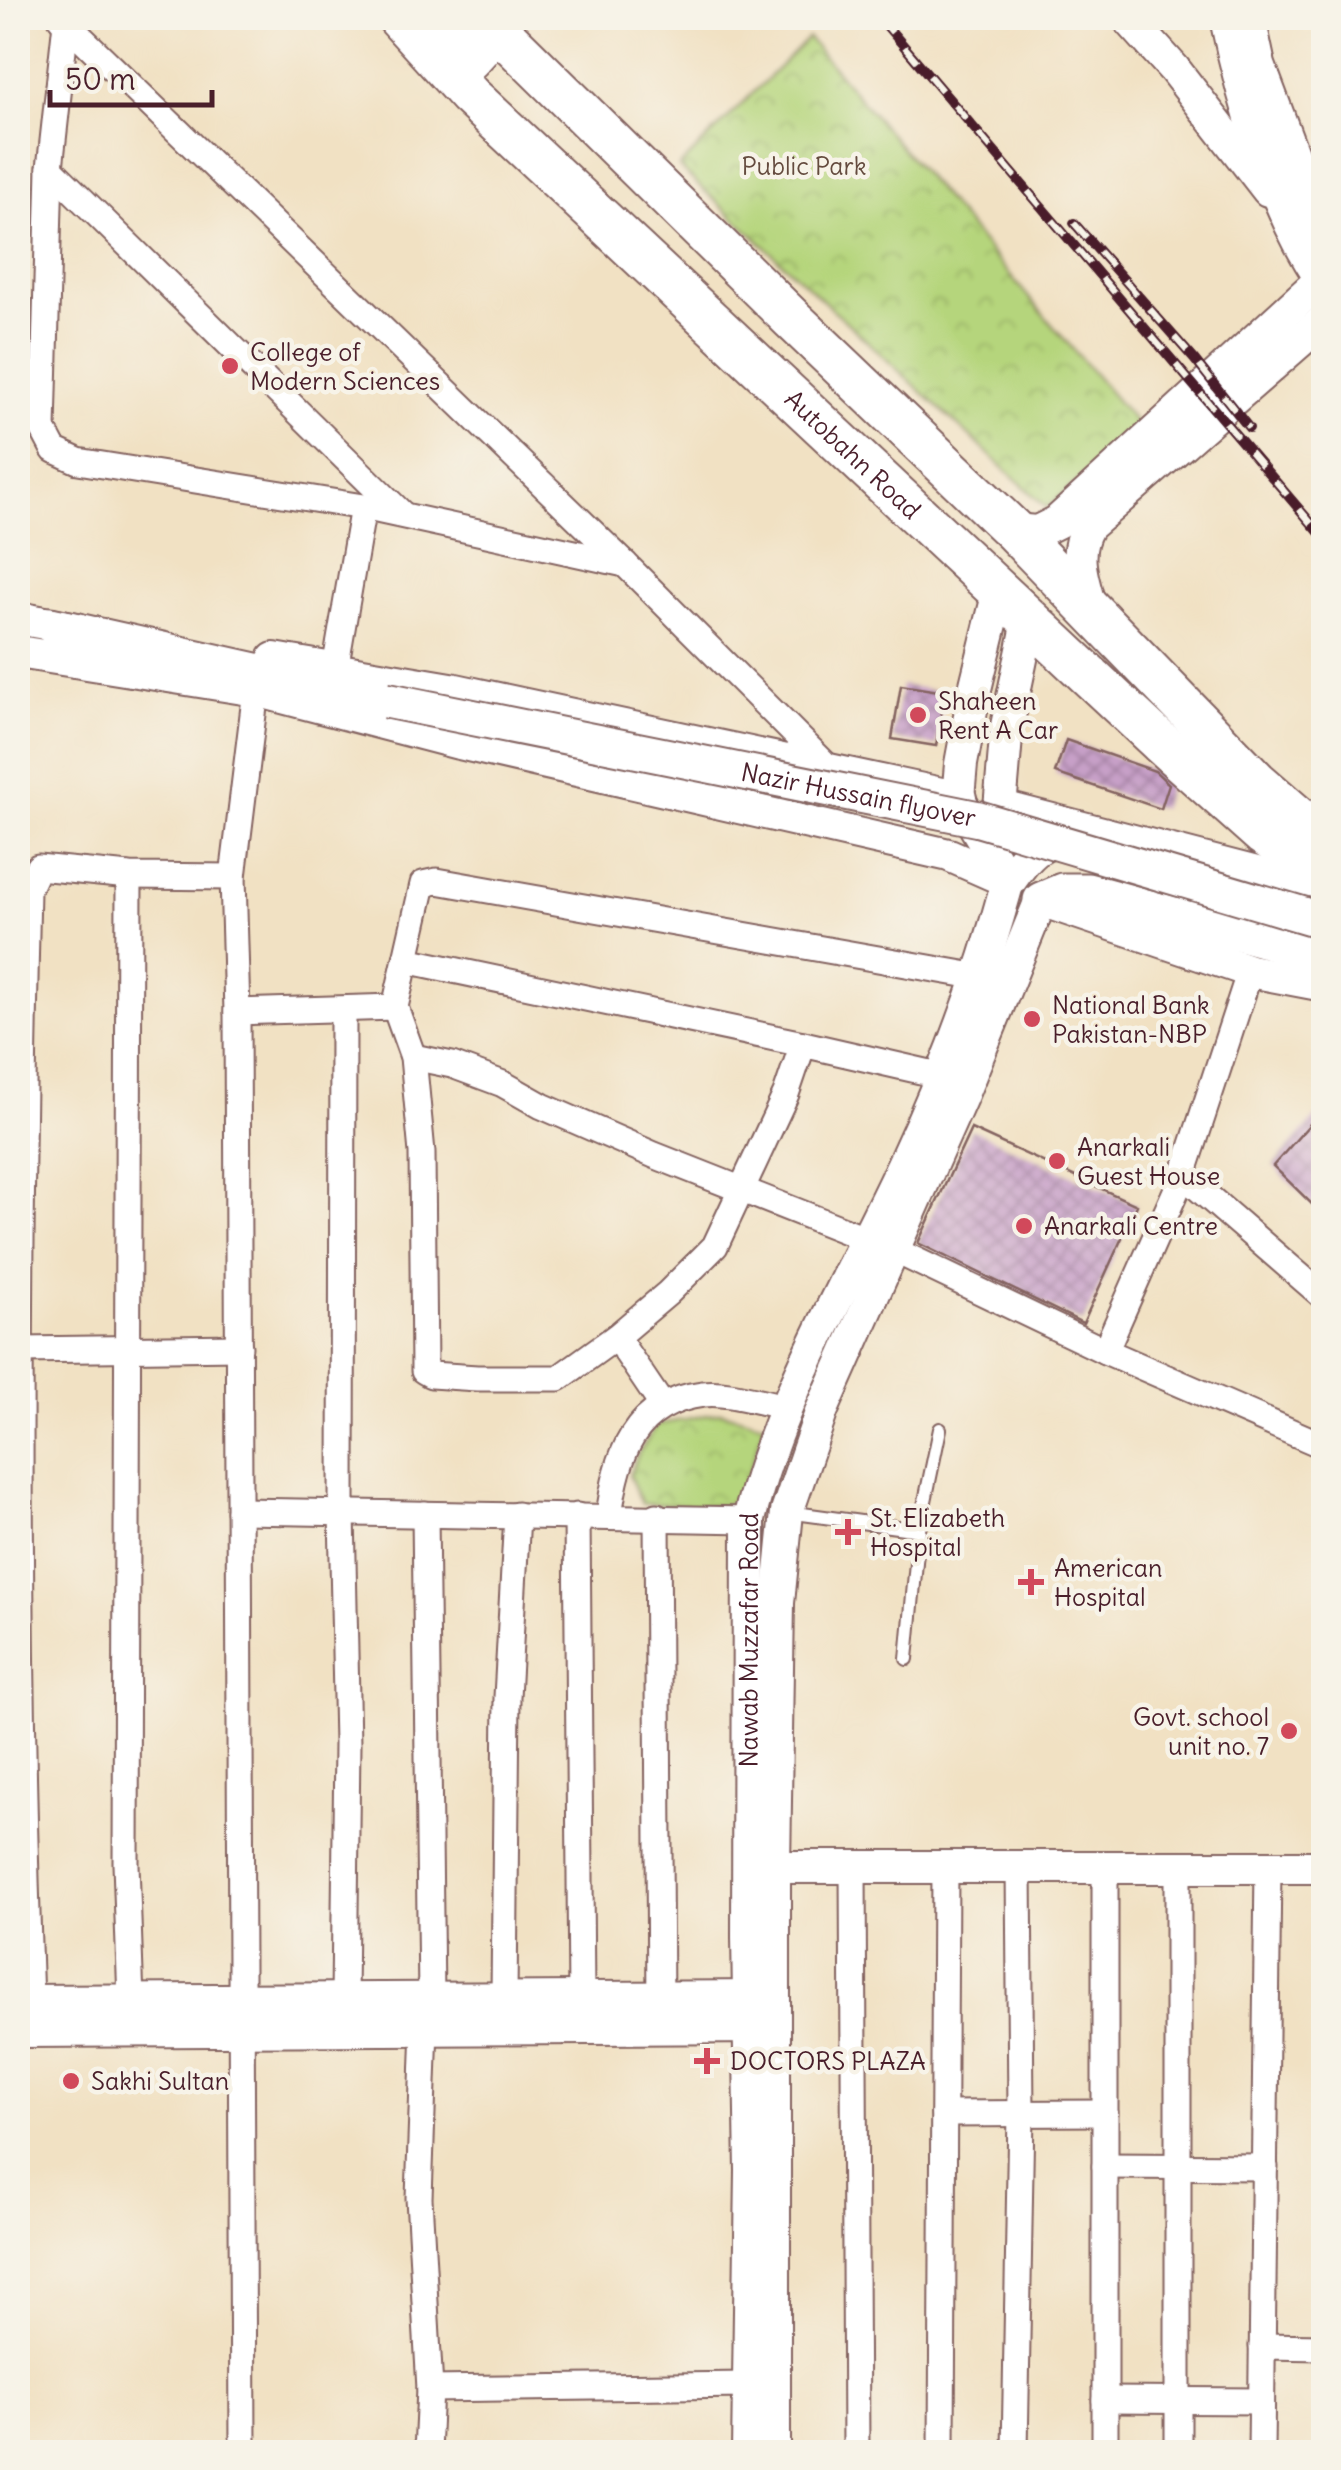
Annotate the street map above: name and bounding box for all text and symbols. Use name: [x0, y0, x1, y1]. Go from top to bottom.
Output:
scale bar: [50, 45, 212, 107]
text: 50 m: [65, 60, 135, 98]
park label: Public Park: [742, 150, 866, 182]
place label: College of Modern Sciences: [250, 336, 440, 397]
marker: College of Modern Sciences: [219, 355, 241, 377]
street label: Autobahn Road: [778, 383, 928, 526]
place label: Shaheen Rent A Car: [938, 685, 1058, 746]
marker: Shaheen Rent A Car: [907, 704, 929, 726]
street label: Nazir Hussain flyover: [738, 756, 979, 834]
place label: National Bank Pakistan-NBP: [1052, 989, 1210, 1050]
marker: National Bank Pakistan-NBP: [1021, 1008, 1043, 1030]
place label: Anarkali Guest House: [1077, 1131, 1220, 1192]
marker: Anarkali Guest House: [1046, 1150, 1068, 1172]
place label: Anarkali Centre: [1044, 1210, 1218, 1242]
marker: Anarkali Centre: [1013, 1215, 1035, 1237]
place label: St. Elizabeth Hospital: [870, 1502, 1005, 1563]
street label: Nawab Muzzafar Road: [732, 1513, 765, 1767]
marker: St. Elizabeth Hospital: [835, 1519, 861, 1545]
place label: American Hospital: [1054, 1552, 1163, 1613]
marker: American Hospital: [1018, 1569, 1044, 1595]
place label: Govt. school unit no. 7: [1133, 1701, 1269, 1762]
marker: Govt. school unit no. 7: [1278, 1720, 1300, 1742]
place label: DOCTORS PLAZA: [730, 2045, 926, 2077]
marker: DOCTORS PLAZA: [694, 2048, 720, 2074]
place label: Sakhi Sultan: [91, 2065, 229, 2097]
marker: Sakhi Sultan: [60, 2070, 82, 2092]

